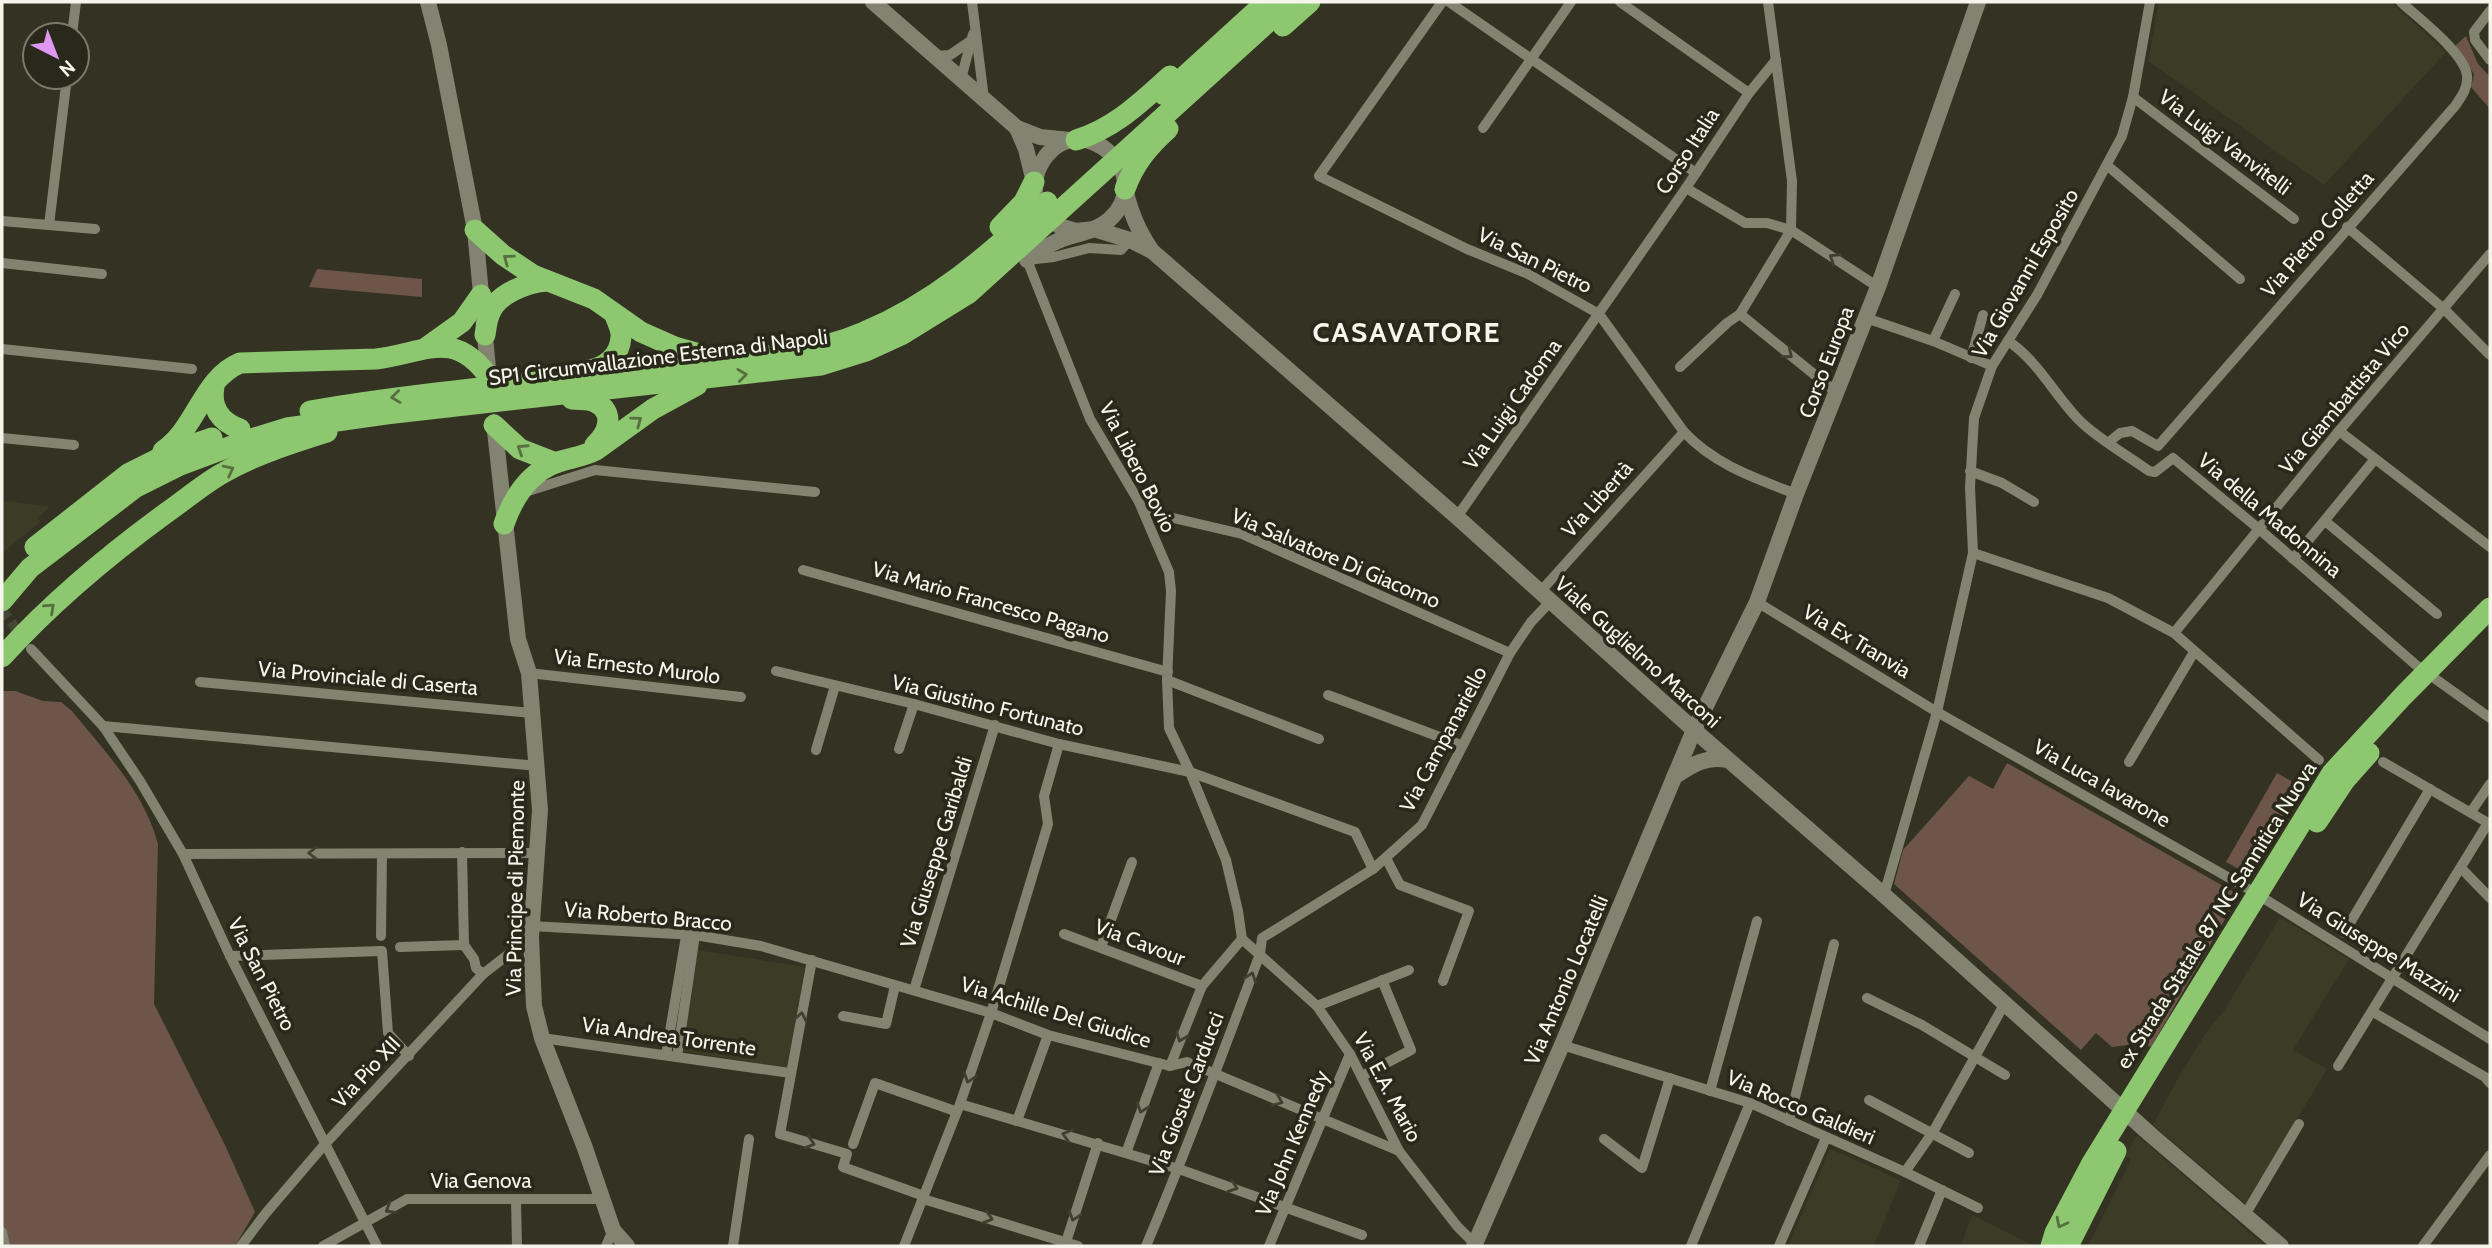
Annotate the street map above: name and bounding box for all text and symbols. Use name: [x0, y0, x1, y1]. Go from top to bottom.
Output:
north arrow: [21, 21, 91, 91]
text: N: [54, 55, 80, 81]
street label: Via Luigi Vanvitelli: [2154, 84, 2296, 200]
street label: Corso Italia: [1650, 103, 1724, 199]
street label: Via Pietro Colletta: [2255, 166, 2379, 302]
street label: Via Giovanni Esposito: [1966, 184, 2084, 362]
street label: Via San Pietro: [1474, 222, 1596, 298]
one-way arrow: [503, 254, 516, 267]
one-way arrow: [1829, 254, 1842, 267]
street label: Corso Europa: [1793, 303, 1859, 421]
district label: CASAVATORE: [1312, 315, 1502, 349]
street label: Via Giambattista Vico: [2273, 317, 2415, 479]
street label: SP1 Circumvallazione Esterna di Napoli: [487, 324, 829, 390]
street label: Via Luigi Cadoma: [1458, 334, 1566, 474]
one-way arrow: [1781, 345, 1793, 358]
one-way arrow: [736, 367, 748, 382]
one-way arrow: [390, 389, 401, 404]
street label: Via Libero Bovio: [1094, 398, 1182, 536]
one-way arrow: [629, 417, 642, 429]
one-way arrow: [517, 444, 530, 457]
street label: Via della Madonnina: [2193, 448, 2347, 582]
street label: Via Libertà: [1556, 456, 1638, 542]
one-way arrow: [222, 464, 234, 478]
street label: Via Salvatore Di Giacomo: [1228, 503, 1444, 613]
street label: Via Mario Francesco Pagano: [869, 556, 1113, 648]
street label: Viale Guglielmo Marconi: [1550, 571, 1726, 733]
street label: Via Ex Tranvia: [1798, 599, 1916, 683]
one-way arrow: [41, 604, 54, 617]
street label: Via Ernesto Murolo: [552, 643, 722, 689]
street label: Via Provinciale di Caserta: [257, 656, 479, 700]
street label: Via Campanariello: [1394, 662, 1492, 816]
street label: Via Giustino Fortunato: [889, 669, 1087, 741]
street label: Via Luca Iavarone: [2029, 734, 2175, 833]
street label: Via Giuseppe Garibaldi: [895, 753, 977, 951]
street label: ex Strada Statale 87 NC Sannitica Nuova: [2111, 757, 2321, 1073]
street label: Via Principe di Piemonte: [501, 780, 529, 996]
one-way arrow: [308, 845, 318, 861]
street label: Via Giuseppe Mazzini: [2293, 887, 2465, 1007]
street label: Via Antonio Locatelli: [1519, 891, 1613, 1069]
street label: Via Roberto Bracco: [563, 896, 733, 936]
street label: Via San Pietro: [223, 913, 301, 1035]
street label: Via Cavour: [1091, 913, 1189, 971]
street label: Via Achille Del Giudice: [958, 971, 1154, 1053]
one-way arrow: [1243, 972, 1257, 984]
street label: Via Giosuè Carducci: [1143, 1008, 1229, 1180]
street label: Via Andrea Torrente: [580, 1011, 758, 1061]
one-way arrow: [793, 1011, 808, 1023]
street label: Via E.A. Mario: [1349, 1028, 1427, 1146]
street label: Via Pio XII: [327, 1031, 405, 1113]
one-way arrow: [1176, 1031, 1190, 1043]
street label: Via Rocco Galdieri: [1723, 1064, 1879, 1150]
street label: Via John Kennedy: [1250, 1066, 1334, 1220]
one-way arrow: [963, 1071, 977, 1084]
one-way arrow: [1271, 1092, 1283, 1106]
one-way arrow: [1136, 1101, 1150, 1113]
one-way arrow: [1061, 1128, 1073, 1143]
one-way arrow: [804, 1134, 816, 1149]
street label: Via Genova: [430, 1168, 532, 1193]
one-way arrow: [1227, 1179, 1239, 1193]
one-way arrow: [385, 1201, 398, 1214]
one-way arrow: [1068, 1209, 1082, 1222]
one-way arrow: [982, 1210, 994, 1225]
one-way arrow: [2055, 1216, 2069, 1228]

